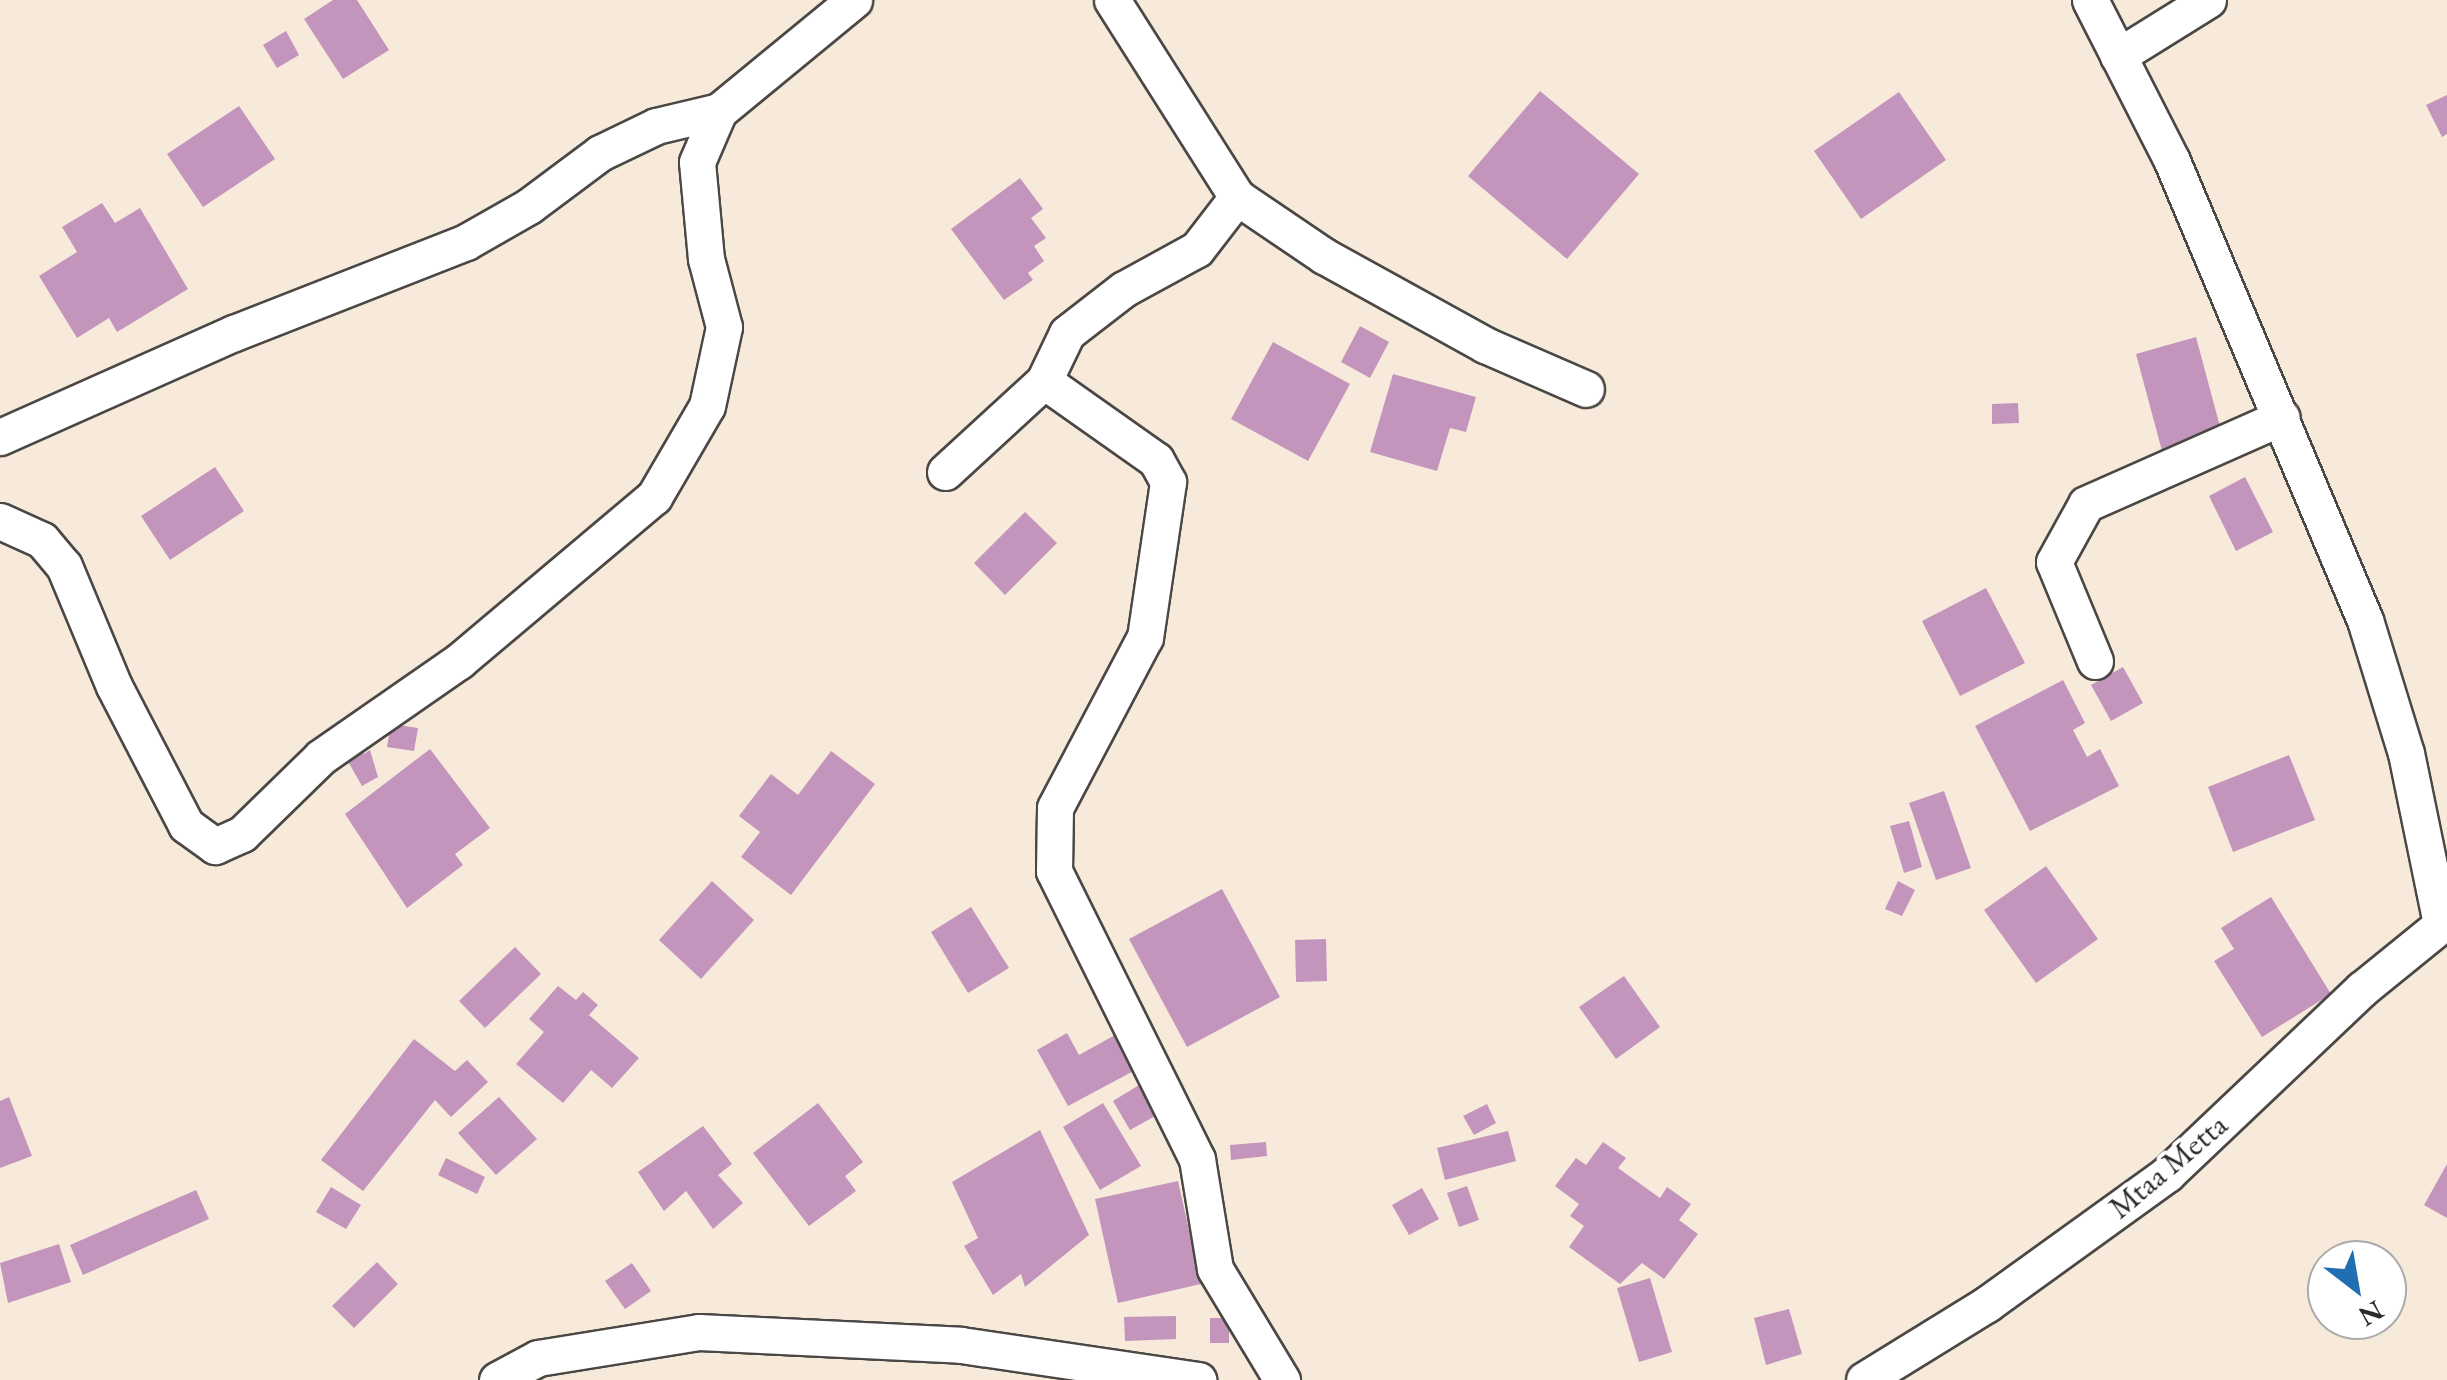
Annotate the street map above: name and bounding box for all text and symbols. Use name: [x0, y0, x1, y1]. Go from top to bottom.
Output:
street label: Mtaa Metta: [2101, 1105, 2235, 1227]
north arrow: [2307, 1240, 2407, 1340]
text: N: [2352, 1293, 2390, 1335]

